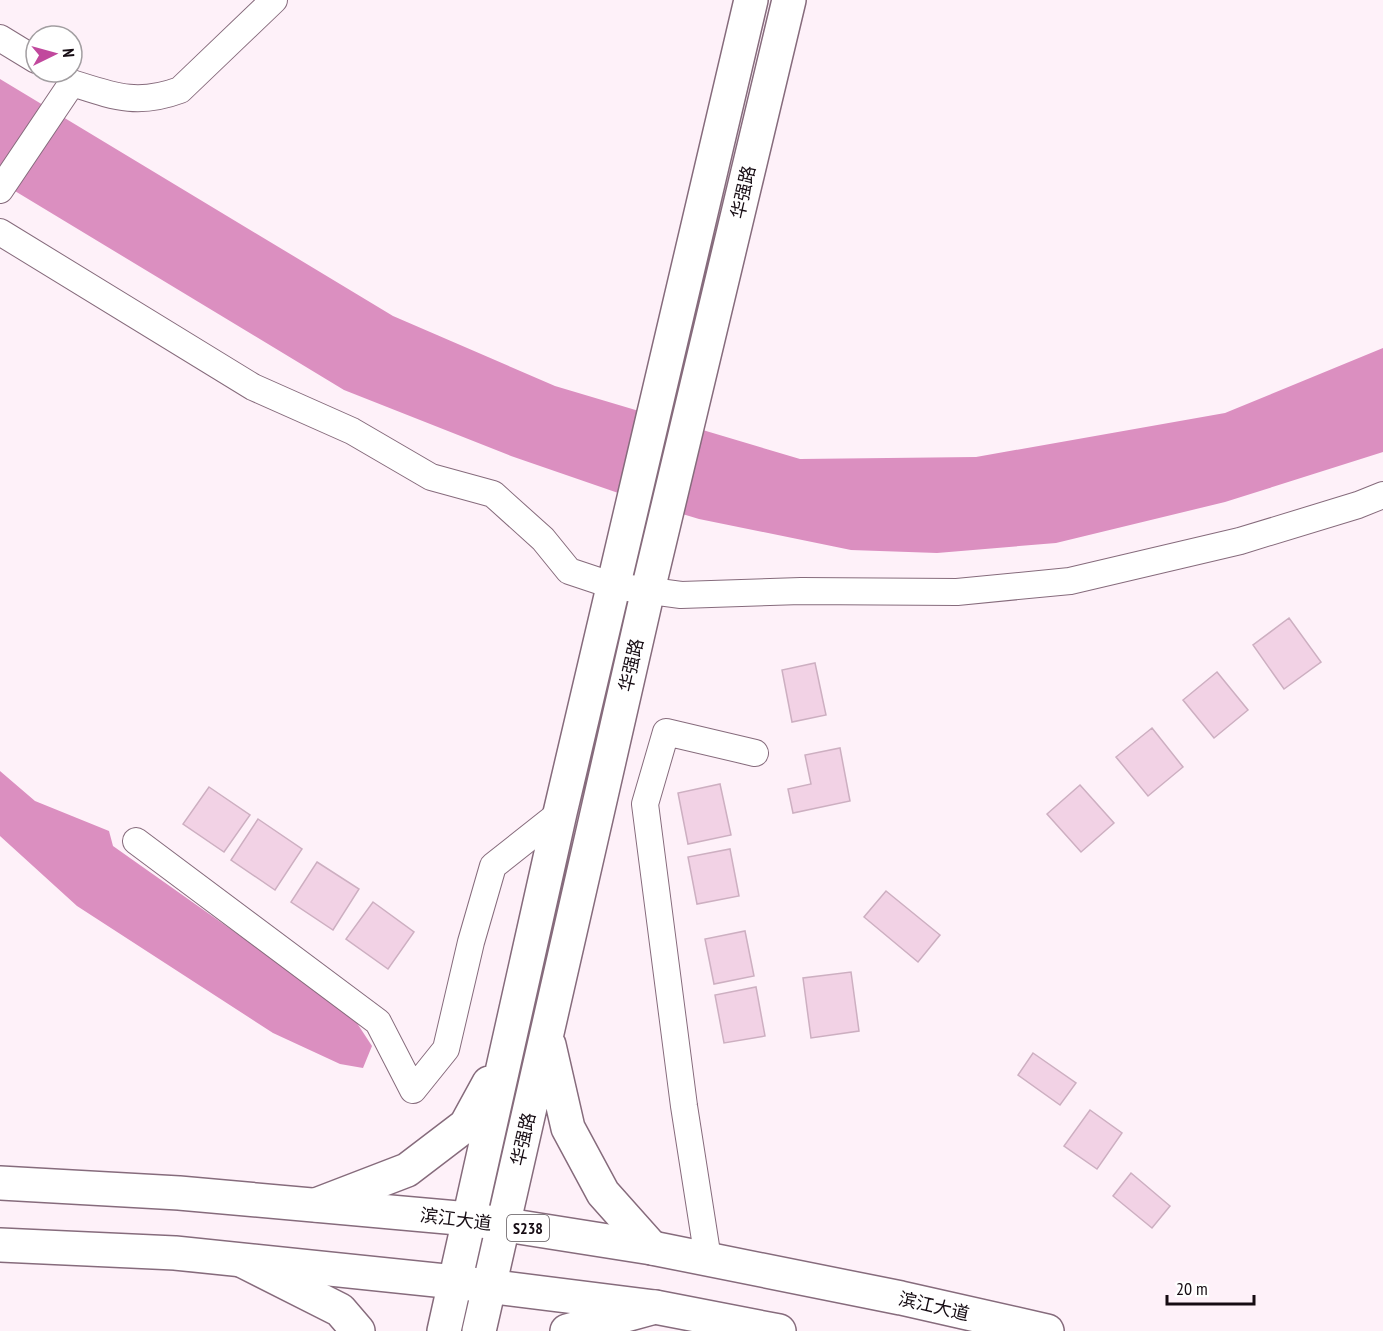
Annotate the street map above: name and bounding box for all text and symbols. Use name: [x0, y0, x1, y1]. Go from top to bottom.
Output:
north arrow: [24, 24, 84, 84]
text: N: [59, 48, 79, 58]
street label: 华强路: [726, 163, 760, 221]
street label: 华强路: [614, 636, 648, 694]
street label: 华强路: [506, 1110, 540, 1168]
street label: 滨江大道: [419, 1203, 493, 1235]
road number: S238: [507, 1215, 549, 1241]
scale bar: [1167, 1268, 1254, 1306]
text: 20 m: [1176, 1277, 1208, 1300]
street label: 滨江大道: [896, 1287, 972, 1325]

